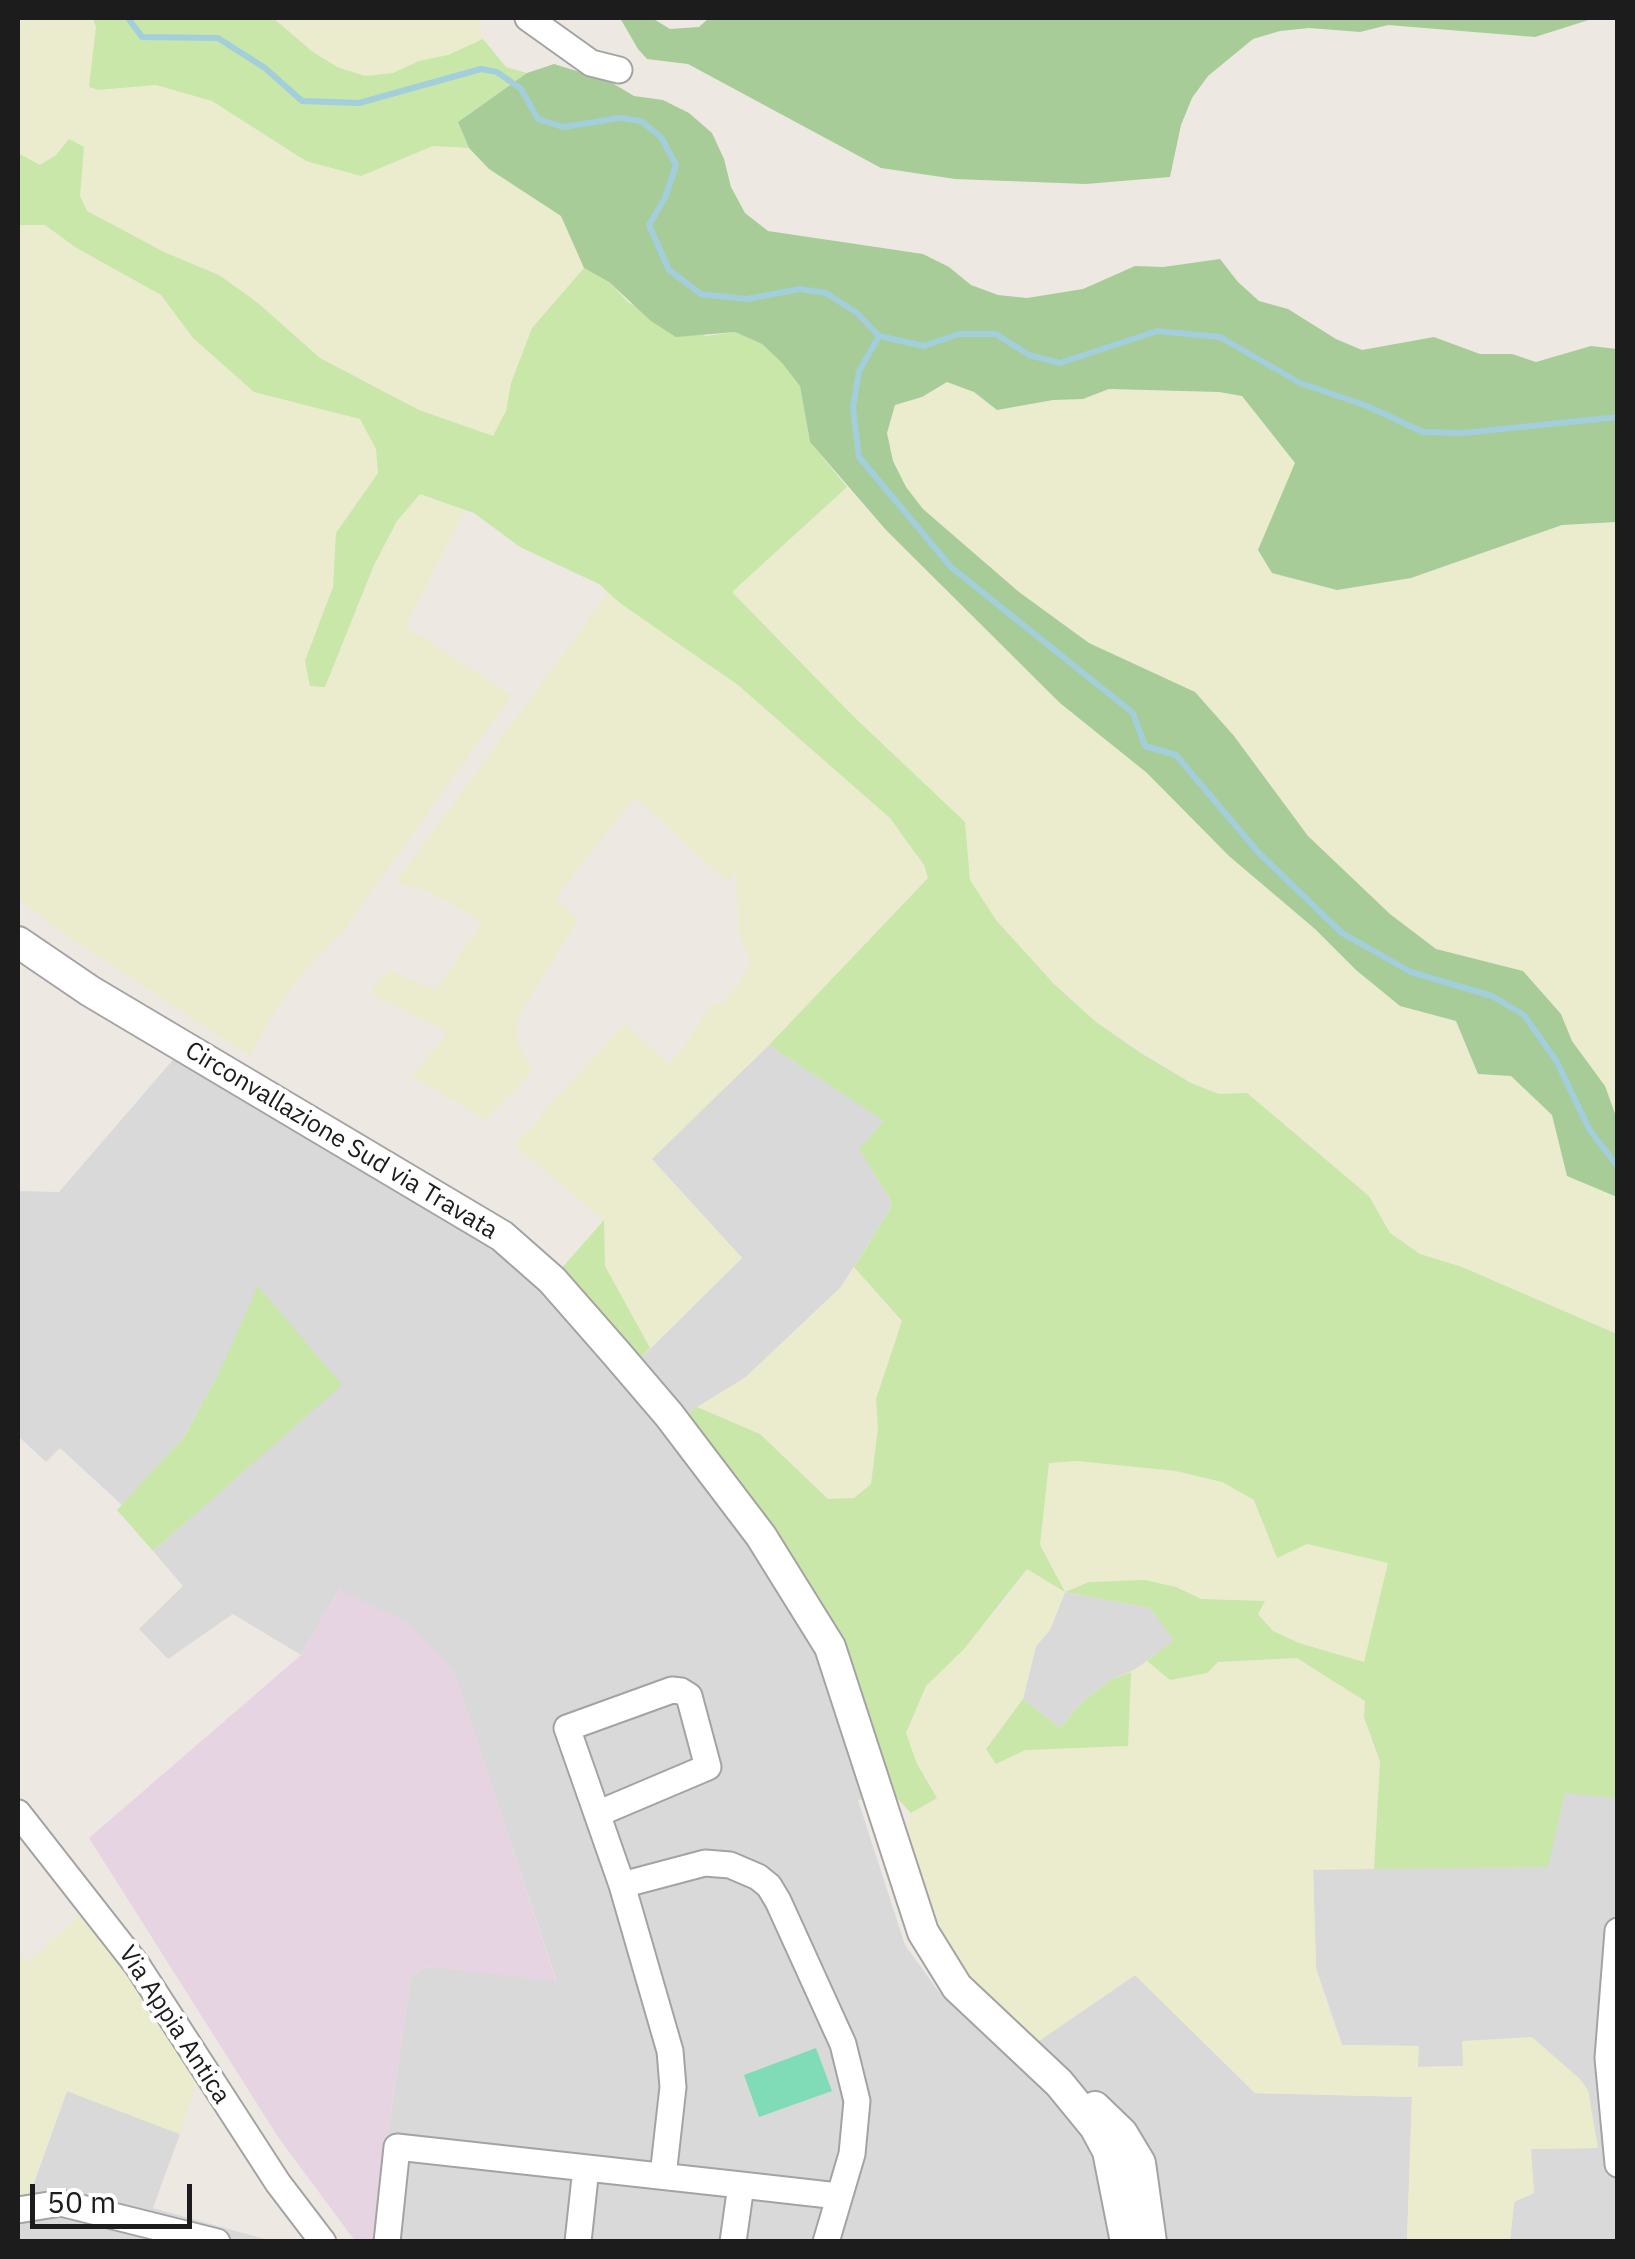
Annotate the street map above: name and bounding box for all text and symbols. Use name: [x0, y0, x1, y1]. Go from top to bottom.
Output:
street label: Circonvallazione Sud via Travata: [179, 1036, 503, 1246]
street label: Via Appia Antica: [112, 1940, 236, 2110]
scale bar: [35, 2164, 198, 2226]
text: 50 m: [47, 2182, 116, 2221]

